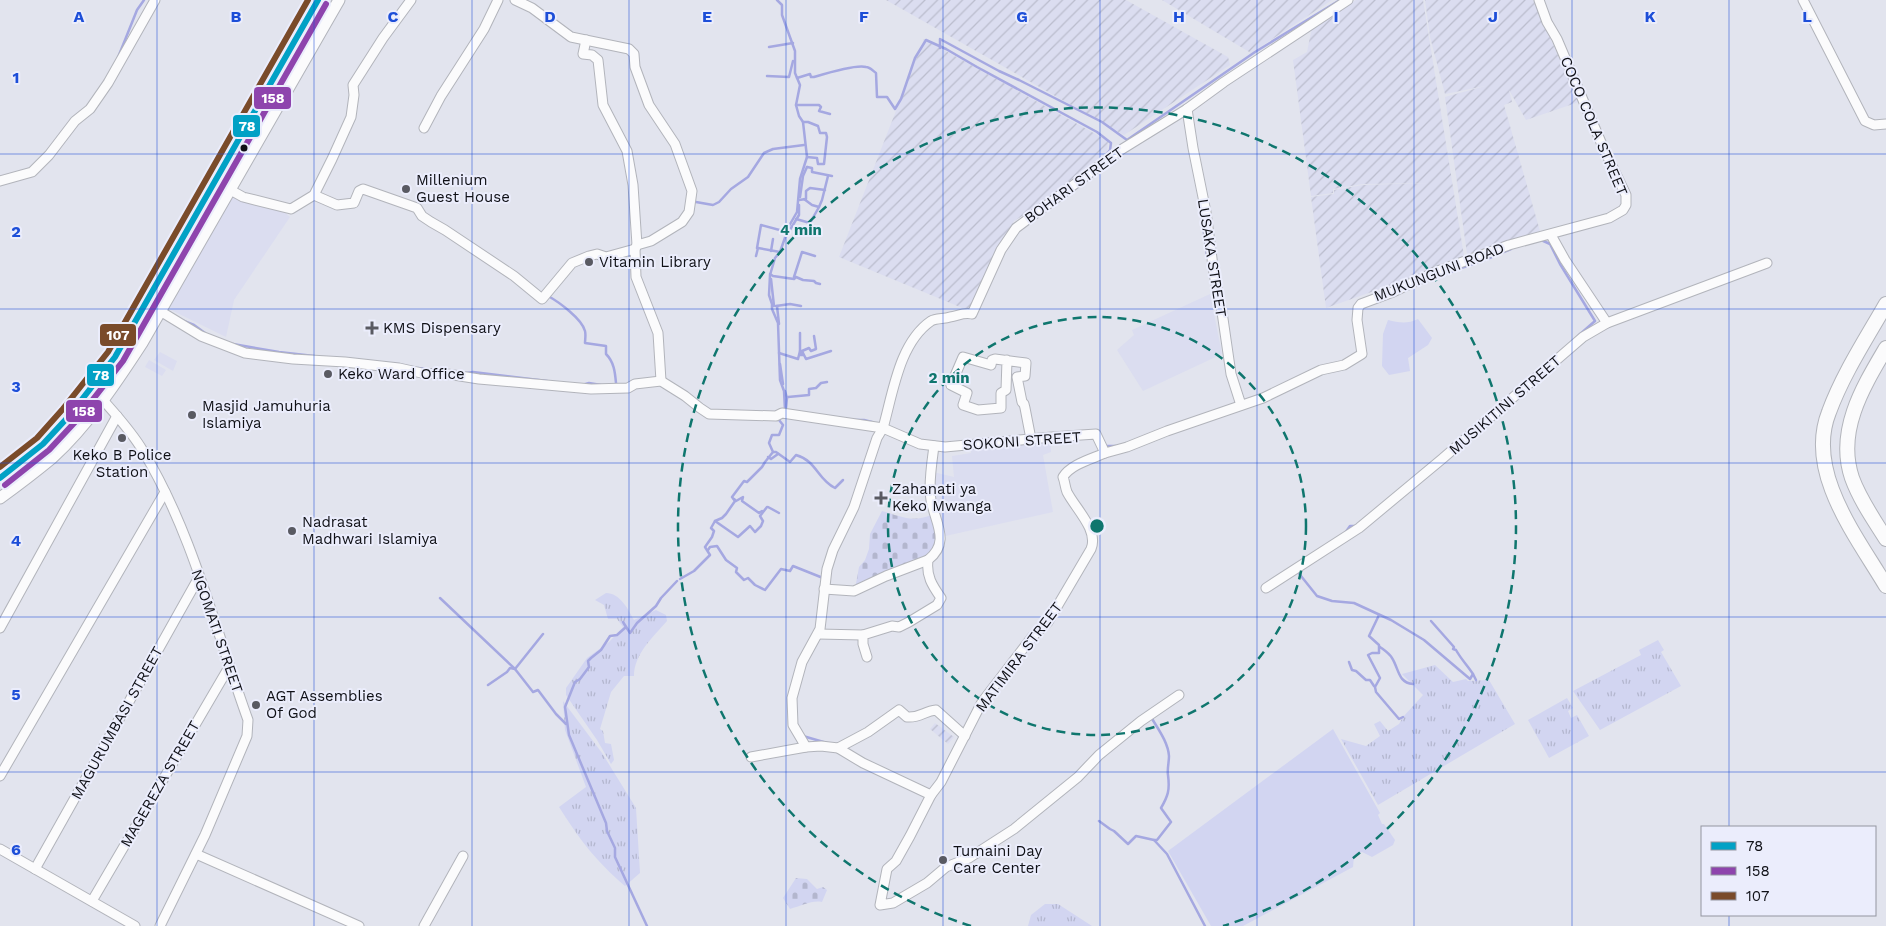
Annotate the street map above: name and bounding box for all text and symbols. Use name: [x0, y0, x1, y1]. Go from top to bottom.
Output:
text: A: [74, 7, 85, 26]
text: B: [231, 7, 242, 26]
text: C: [388, 7, 399, 26]
text: D: [544, 7, 556, 26]
text: E: [702, 7, 712, 26]
text: F: [859, 7, 869, 26]
text: G: [1016, 7, 1028, 26]
text: H: [1173, 7, 1185, 26]
text: I: [1333, 7, 1339, 26]
text: J: [1488, 7, 1498, 26]
text: K: [1644, 7, 1656, 26]
text: L: [1802, 7, 1812, 26]
street label: COCO COLA STREET: [1557, 54, 1631, 198]
text: 1: [13, 68, 19, 87]
line badge: 158: [253, 86, 292, 110]
text: 158: [262, 90, 285, 106]
line badge: 78: [232, 114, 261, 138]
text: 78: [238, 118, 256, 134]
unlabelled marker: [239, 143, 249, 153]
street label: BOHARI STREET: [1021, 143, 1127, 227]
place label: Millenium Guest House: [416, 171, 510, 206]
marker: Millenium Guest House: [400, 183, 412, 195]
street label: LUSAKA STREET: [1194, 198, 1230, 318]
text: 4 min: [780, 221, 822, 239]
text: 2: [11, 222, 21, 241]
street label: MUKUNGUNI ROAD: [1371, 239, 1507, 305]
place label: Vitamin Library: [599, 253, 711, 271]
marker: Vitamin Library: [583, 256, 595, 268]
place label: KMS Dispensary: [383, 319, 501, 337]
marker: KMS Dispensary: [365, 321, 379, 335]
line badge: 107: [99, 323, 137, 347]
text: 107: [106, 327, 130, 343]
street label: MUSIKITINI STREET: [1445, 352, 1565, 458]
line badge: 78: [86, 363, 115, 387]
place label: Keko Ward Office: [338, 365, 465, 383]
text: 78: [92, 367, 110, 383]
marker: Keko Ward Office: [322, 368, 334, 380]
text: 2 min: [928, 369, 970, 387]
text: 3: [11, 377, 21, 396]
place label: Masjid Jamuhuria Islamiya: [202, 397, 331, 432]
line badge: 158: [65, 399, 103, 423]
text: 158: [73, 403, 96, 419]
marker: Masjid Jamuhuria Islamiya: [186, 409, 198, 421]
street label: SOKONI STREET: [962, 428, 1082, 454]
marker: Keko B Police Station: [116, 432, 128, 444]
place label: Keko B Police Station: [73, 446, 171, 481]
place label: Zahanati ya Keko Mwanga: [892, 480, 992, 515]
marker: Zahanati ya Keko Mwanga: [874, 491, 888, 505]
place label: Nadrasat Madhwari Islamiya: [302, 513, 438, 548]
centre of rings: [1088, 517, 1106, 535]
marker: Nadrasat Madhwari Islamiya: [286, 525, 298, 537]
text: 4: [11, 531, 21, 550]
street label: NGOMATI STREET: [187, 567, 247, 695]
street label: MATIMIRA STREET: [972, 599, 1066, 715]
street label: MAGURUMBASI STREET: [67, 643, 167, 803]
text: 5: [11, 685, 21, 704]
place label: AGT Assemblies Of God: [266, 687, 383, 722]
marker: AGT Assemblies Of God: [250, 699, 262, 711]
street label: MAGEREZA STREET: [117, 718, 203, 850]
legend: [1701, 826, 1876, 916]
text: 78: [1746, 837, 1763, 855]
text: 6: [11, 840, 21, 859]
place label: Tumaini Day Care Center: [953, 842, 1042, 877]
marker: Tumaini Day Care Center: [937, 854, 949, 866]
text: 158: [1746, 862, 1770, 880]
text: 107: [1746, 887, 1769, 905]

